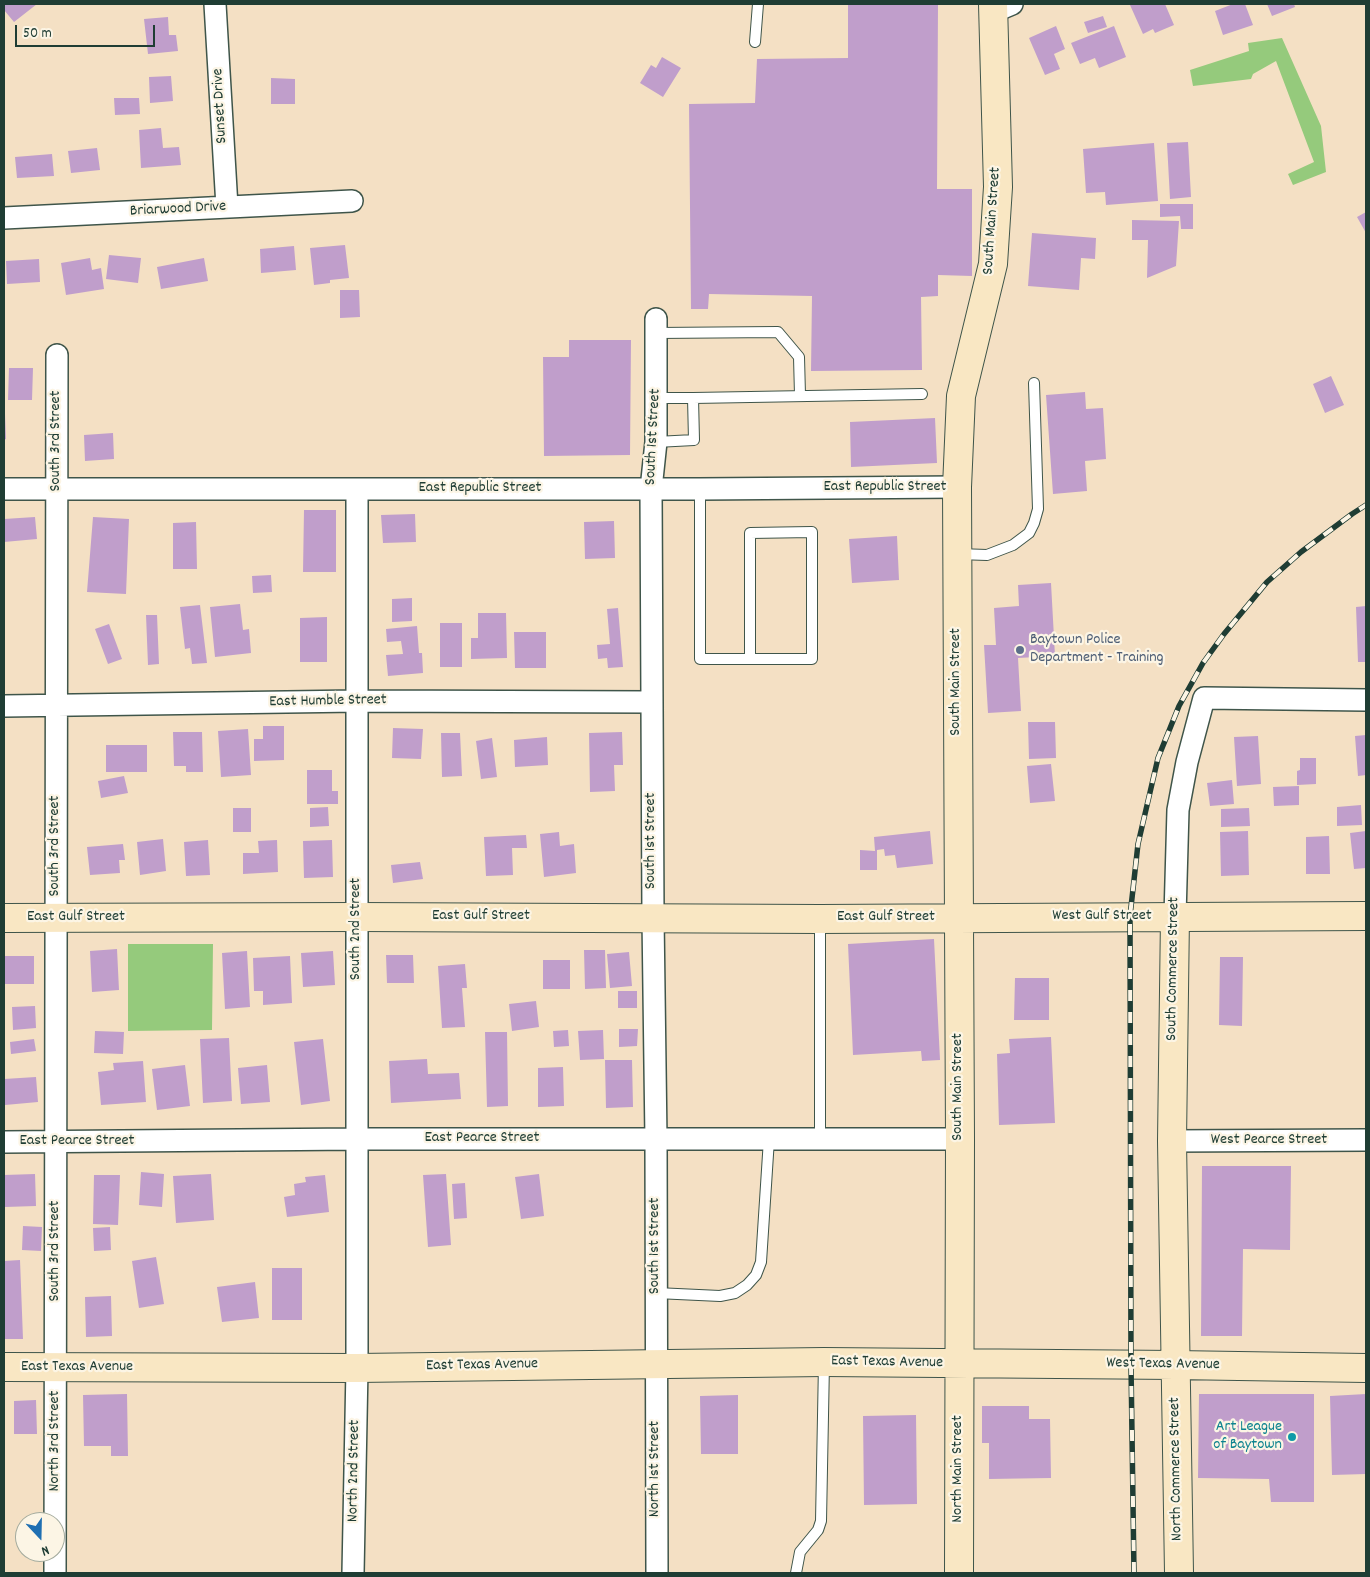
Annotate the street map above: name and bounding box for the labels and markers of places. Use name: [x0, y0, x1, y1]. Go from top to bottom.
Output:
place label: Baytown Police Department - Training: [1030, 631, 1164, 669]
marker: Baytown Police Department - Training: [1014, 644, 1026, 656]
place label: Art League of Baytown: [1213, 1418, 1282, 1456]
marker: Art League of Baytown: [1286, 1431, 1298, 1443]

